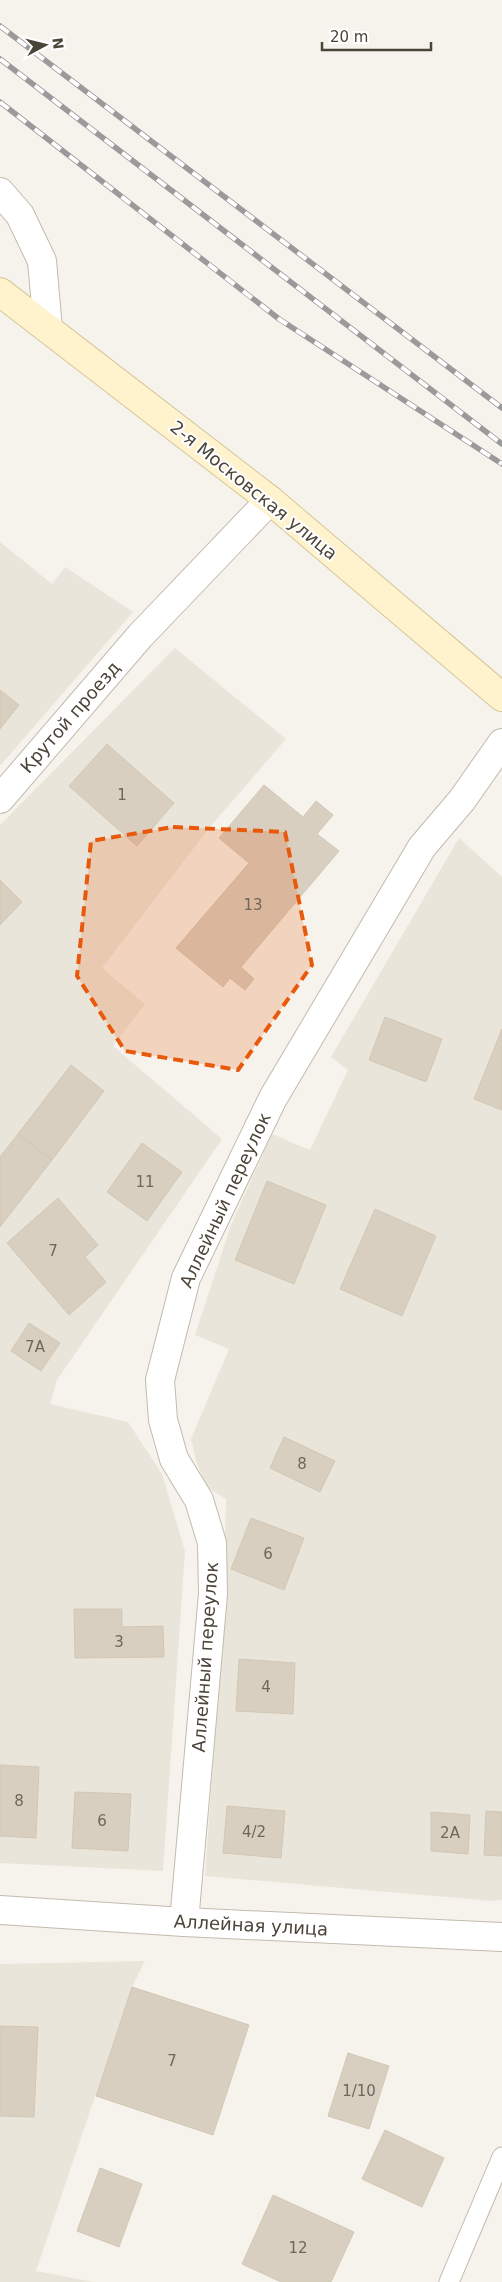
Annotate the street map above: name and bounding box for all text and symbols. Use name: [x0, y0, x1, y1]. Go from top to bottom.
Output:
north arrow: [20, 20, 70, 70]
scale bar: [322, 20, 431, 52]
text: 20 m: [330, 28, 368, 46]
text: N: [49, 37, 67, 50]
street label: 2-я Московская улица: [166, 416, 342, 564]
street label: Крутой проезд: [16, 657, 124, 777]
house number: 1: [117, 786, 127, 804]
house number: 13: [243, 896, 263, 914]
street label: Аллейный переулок: [175, 1109, 275, 1291]
house number: 11: [135, 1173, 155, 1191]
house number: 7: [48, 1242, 58, 1260]
house number: 7А: [25, 1338, 46, 1356]
house number: 8: [297, 1455, 307, 1473]
house number: 6: [263, 1545, 273, 1563]
street label: Аллейный переулок: [188, 1561, 222, 1753]
house number: 3: [114, 1633, 124, 1651]
house number: 4: [261, 1678, 271, 1696]
house number: 8: [14, 1792, 24, 1810]
house number: 6: [97, 1812, 107, 1830]
house number: 4/2: [242, 1823, 266, 1841]
house number: 2А: [440, 1824, 461, 1842]
street label: Аллейная улица: [173, 1910, 329, 1940]
house number: 7: [167, 2052, 177, 2070]
house number: 1/10: [342, 2082, 376, 2100]
house number: 12: [288, 2239, 308, 2257]

